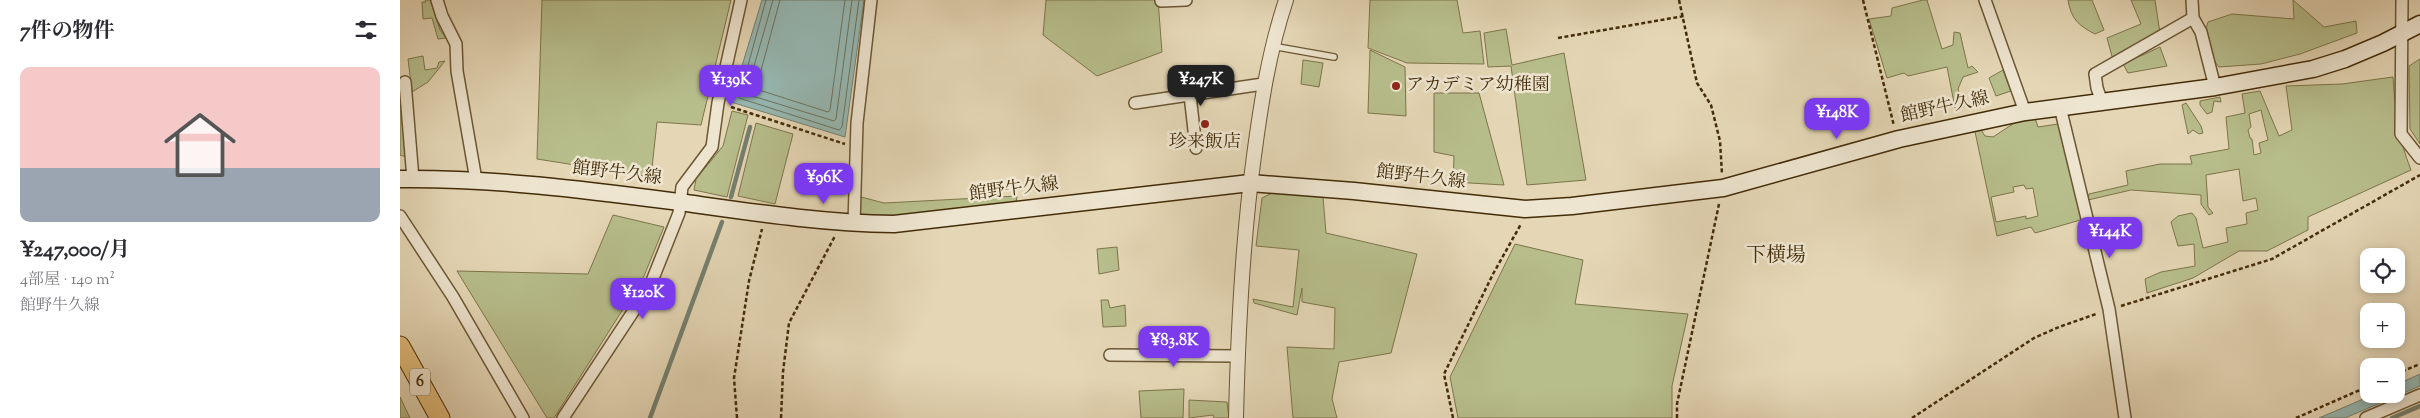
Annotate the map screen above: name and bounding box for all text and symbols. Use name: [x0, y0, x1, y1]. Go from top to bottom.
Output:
icon: filters: [352, 16, 380, 44]
text: 7件の物件: [20, 17, 115, 47]
pin: ¥139K: [696, 64, 766, 107]
pin: ¥247K: [1166, 64, 1236, 107]
text: ¥139K: [710, 69, 752, 92]
text: ¥247K: [1178, 69, 1224, 92]
place label: アカデミア幼稚園: [1406, 73, 1550, 99]
marker: アカデミア幼稚園: [1390, 80, 1402, 92]
street label: 館野牛久線: [1898, 86, 1992, 130]
pin: ¥148K: [1802, 98, 1872, 140]
icon: home: [155, 100, 245, 190]
text: ¥148K: [1815, 102, 1859, 125]
marker: 珍来飯店: [1199, 118, 1211, 130]
place label: 珍来飯店: [1169, 130, 1241, 156]
street label: 館野牛久線: [571, 156, 663, 192]
street label: 館野牛久線: [1375, 160, 1467, 196]
pin: ¥96K: [794, 162, 854, 205]
text: ¥96K: [805, 167, 843, 190]
street label: 館野牛久線: [968, 172, 1060, 208]
pin: ¥144K: [2075, 216, 2145, 259]
text: ¥144K: [2088, 221, 2132, 244]
text: ¥247,000/月: [20, 236, 130, 266]
district label: 下横場: [1746, 242, 1806, 271]
map controls: [2360, 248, 2405, 403]
button: locate: [2360, 248, 2405, 293]
text: 4部屋 · 140 m²: [20, 269, 115, 292]
pin: ¥120K: [608, 278, 678, 320]
text: ¥120K: [621, 282, 665, 305]
text: 館野牛久線: [20, 295, 100, 318]
button: +: [2360, 303, 2405, 348]
pin: ¥83.8K: [1133, 326, 1215, 368]
text: ¥83.8K: [1149, 330, 1199, 353]
button: −: [2360, 358, 2405, 403]
road number: 6: [410, 368, 430, 396]

